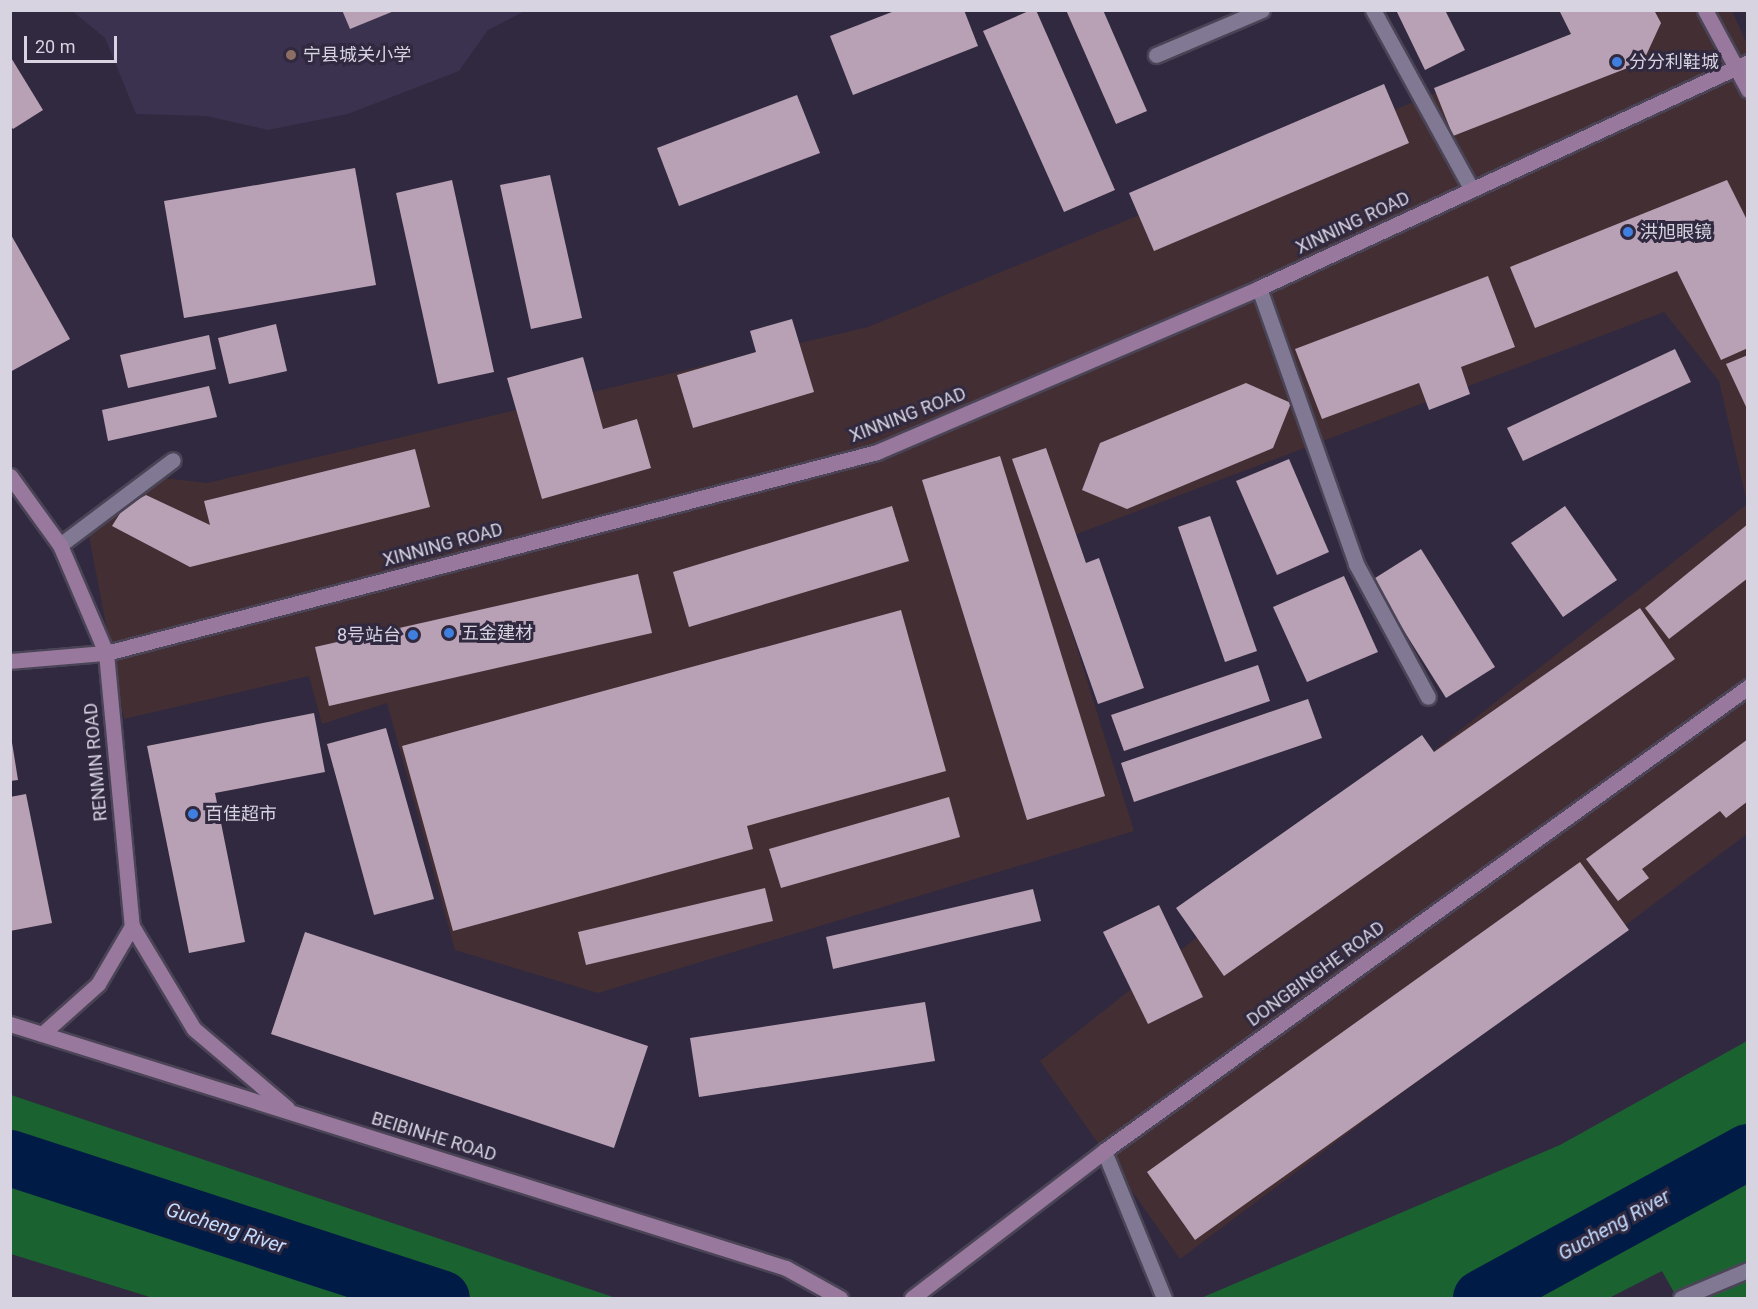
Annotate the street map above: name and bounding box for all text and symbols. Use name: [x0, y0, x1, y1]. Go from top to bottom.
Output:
scale bar: [27, 24, 120, 62]
text: 20 m: [35, 36, 75, 57]
place label: 宁县城关小学: [303, 44, 411, 66]
marker: 宁县城关小学: [284, 48, 298, 62]
place label: 分分利鞋城: [1629, 51, 1719, 73]
marker: 分分利鞋城: [1610, 55, 1624, 69]
street label: XINNING ROAD: [1293, 187, 1413, 259]
place label: 洪旭眼镜: [1640, 221, 1712, 243]
marker: 洪旭眼镜: [1621, 225, 1635, 239]
street label: XINNING ROAD: [847, 383, 969, 447]
street label: XINNING ROAD: [381, 519, 505, 571]
place label: 五金建材: [461, 622, 533, 644]
place label: 8号站台: [337, 624, 401, 646]
marker: 五金建材: [442, 626, 456, 640]
marker: 8号站台: [406, 628, 420, 642]
street label: RENMIN ROAD: [80, 702, 112, 822]
place label: 百佳超市: [205, 803, 277, 825]
marker: 百佳超市: [186, 807, 200, 821]
street label: DONGBINGHE ROAD: [1243, 917, 1389, 1031]
street label: BEIBINHE ROAD: [369, 1108, 499, 1166]
water label: Gucheng River: [1554, 1184, 1674, 1266]
water label: Gucheng River: [163, 1197, 289, 1259]

